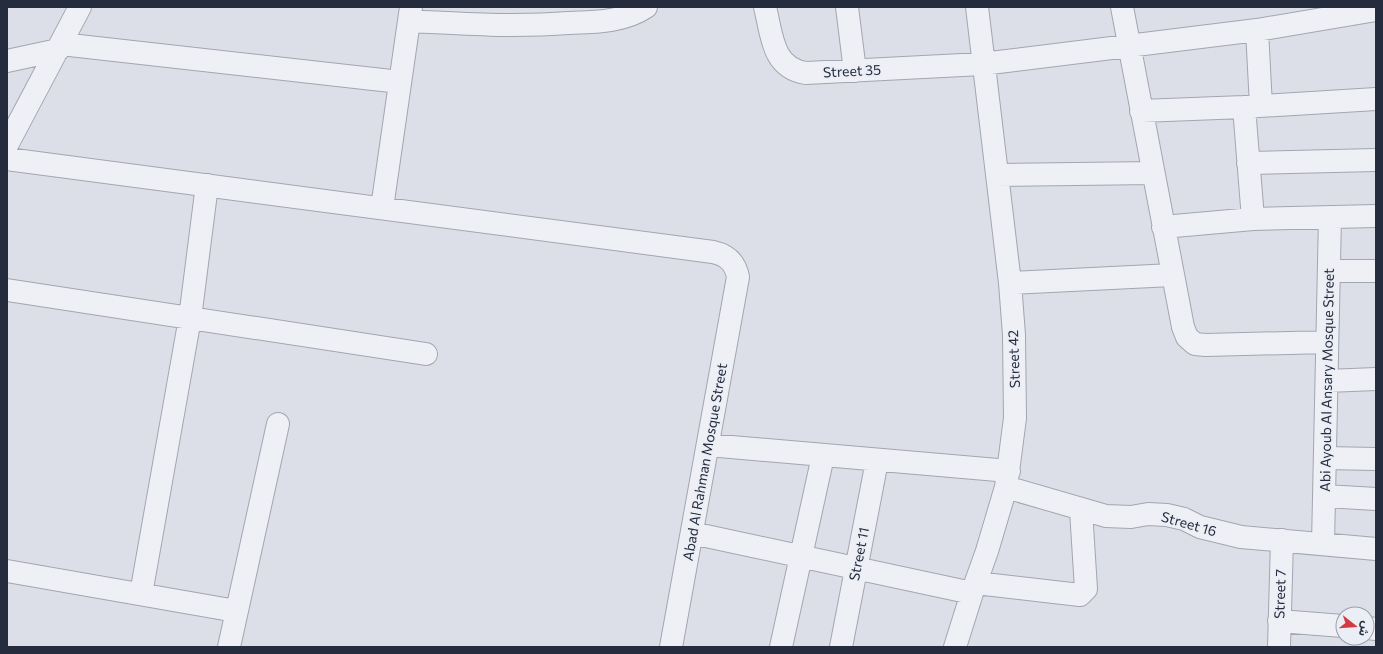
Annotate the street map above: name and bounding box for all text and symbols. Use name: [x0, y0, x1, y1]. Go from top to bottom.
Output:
street label: Street 35: [822, 60, 882, 81]
street label: Abi Ayoub Al Ansary Mosque Street: [1316, 268, 1337, 492]
street label: Street 42: [1004, 329, 1023, 388]
street label: Abad Al Rahman Mosque Street: [679, 361, 730, 562]
street label: Street 16: [1160, 508, 1219, 540]
street label: Street 11: [845, 526, 872, 582]
street label: Street 7: [1270, 569, 1289, 619]
north arrow: [1335, 606, 1375, 646]
text: ش: [1356, 620, 1373, 638]

